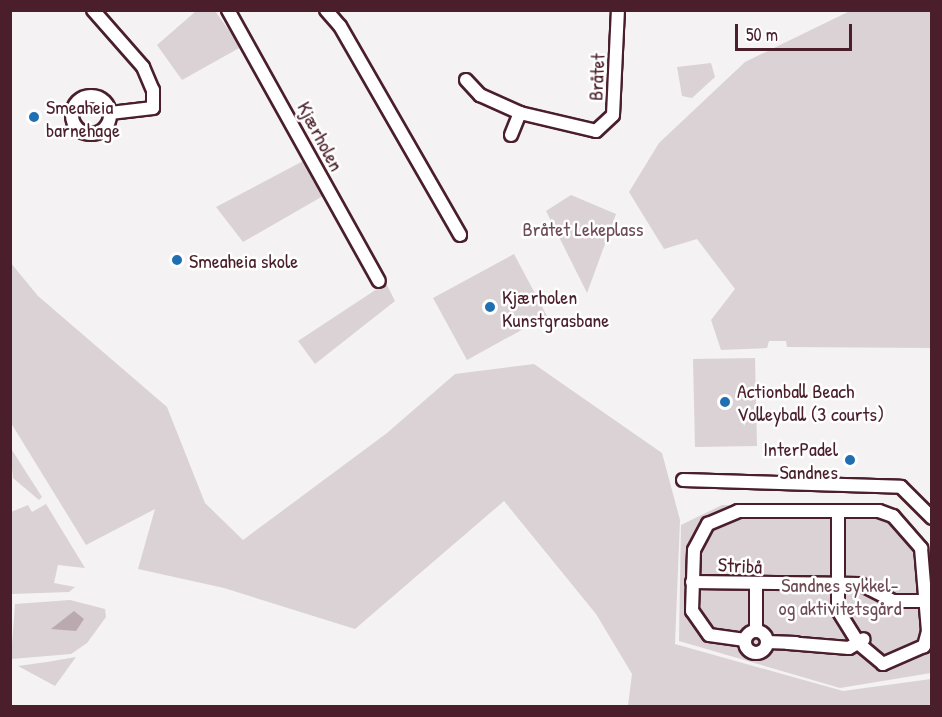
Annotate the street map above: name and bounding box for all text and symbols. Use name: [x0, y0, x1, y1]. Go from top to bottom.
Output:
scale bar: [738, 12, 855, 50]
text: 50 m: [746, 22, 778, 47]
street label: Bråtet: [583, 53, 609, 101]
place label: Smeaheia barnehage: [46, 94, 120, 141]
street label: Kjærholen: [293, 97, 349, 175]
marker: Smeaheia barnehage: [27, 110, 41, 124]
park label: Bråtet Lekeplass: [523, 216, 643, 240]
place label: Smeaheia skole: [189, 248, 298, 272]
marker: Smeaheia skole: [170, 253, 184, 267]
place label: Kjærholen Kunstgrasbane: [502, 284, 609, 331]
marker: Kjærholen Kunstgrasbane: [483, 300, 497, 314]
place label: Actionball Beach Volleyball (3 courts): [737, 378, 884, 425]
marker: Actionball Beach Volleyball (3 courts): [718, 395, 732, 409]
place label: InterPadel Sandnes: [763, 436, 838, 483]
marker: InterPadel Sandnes: [843, 453, 857, 467]
street label: Stribå: [717, 552, 763, 578]
park label: Sandnes sykkel- og aktivitetsgård: [778, 572, 902, 619]

